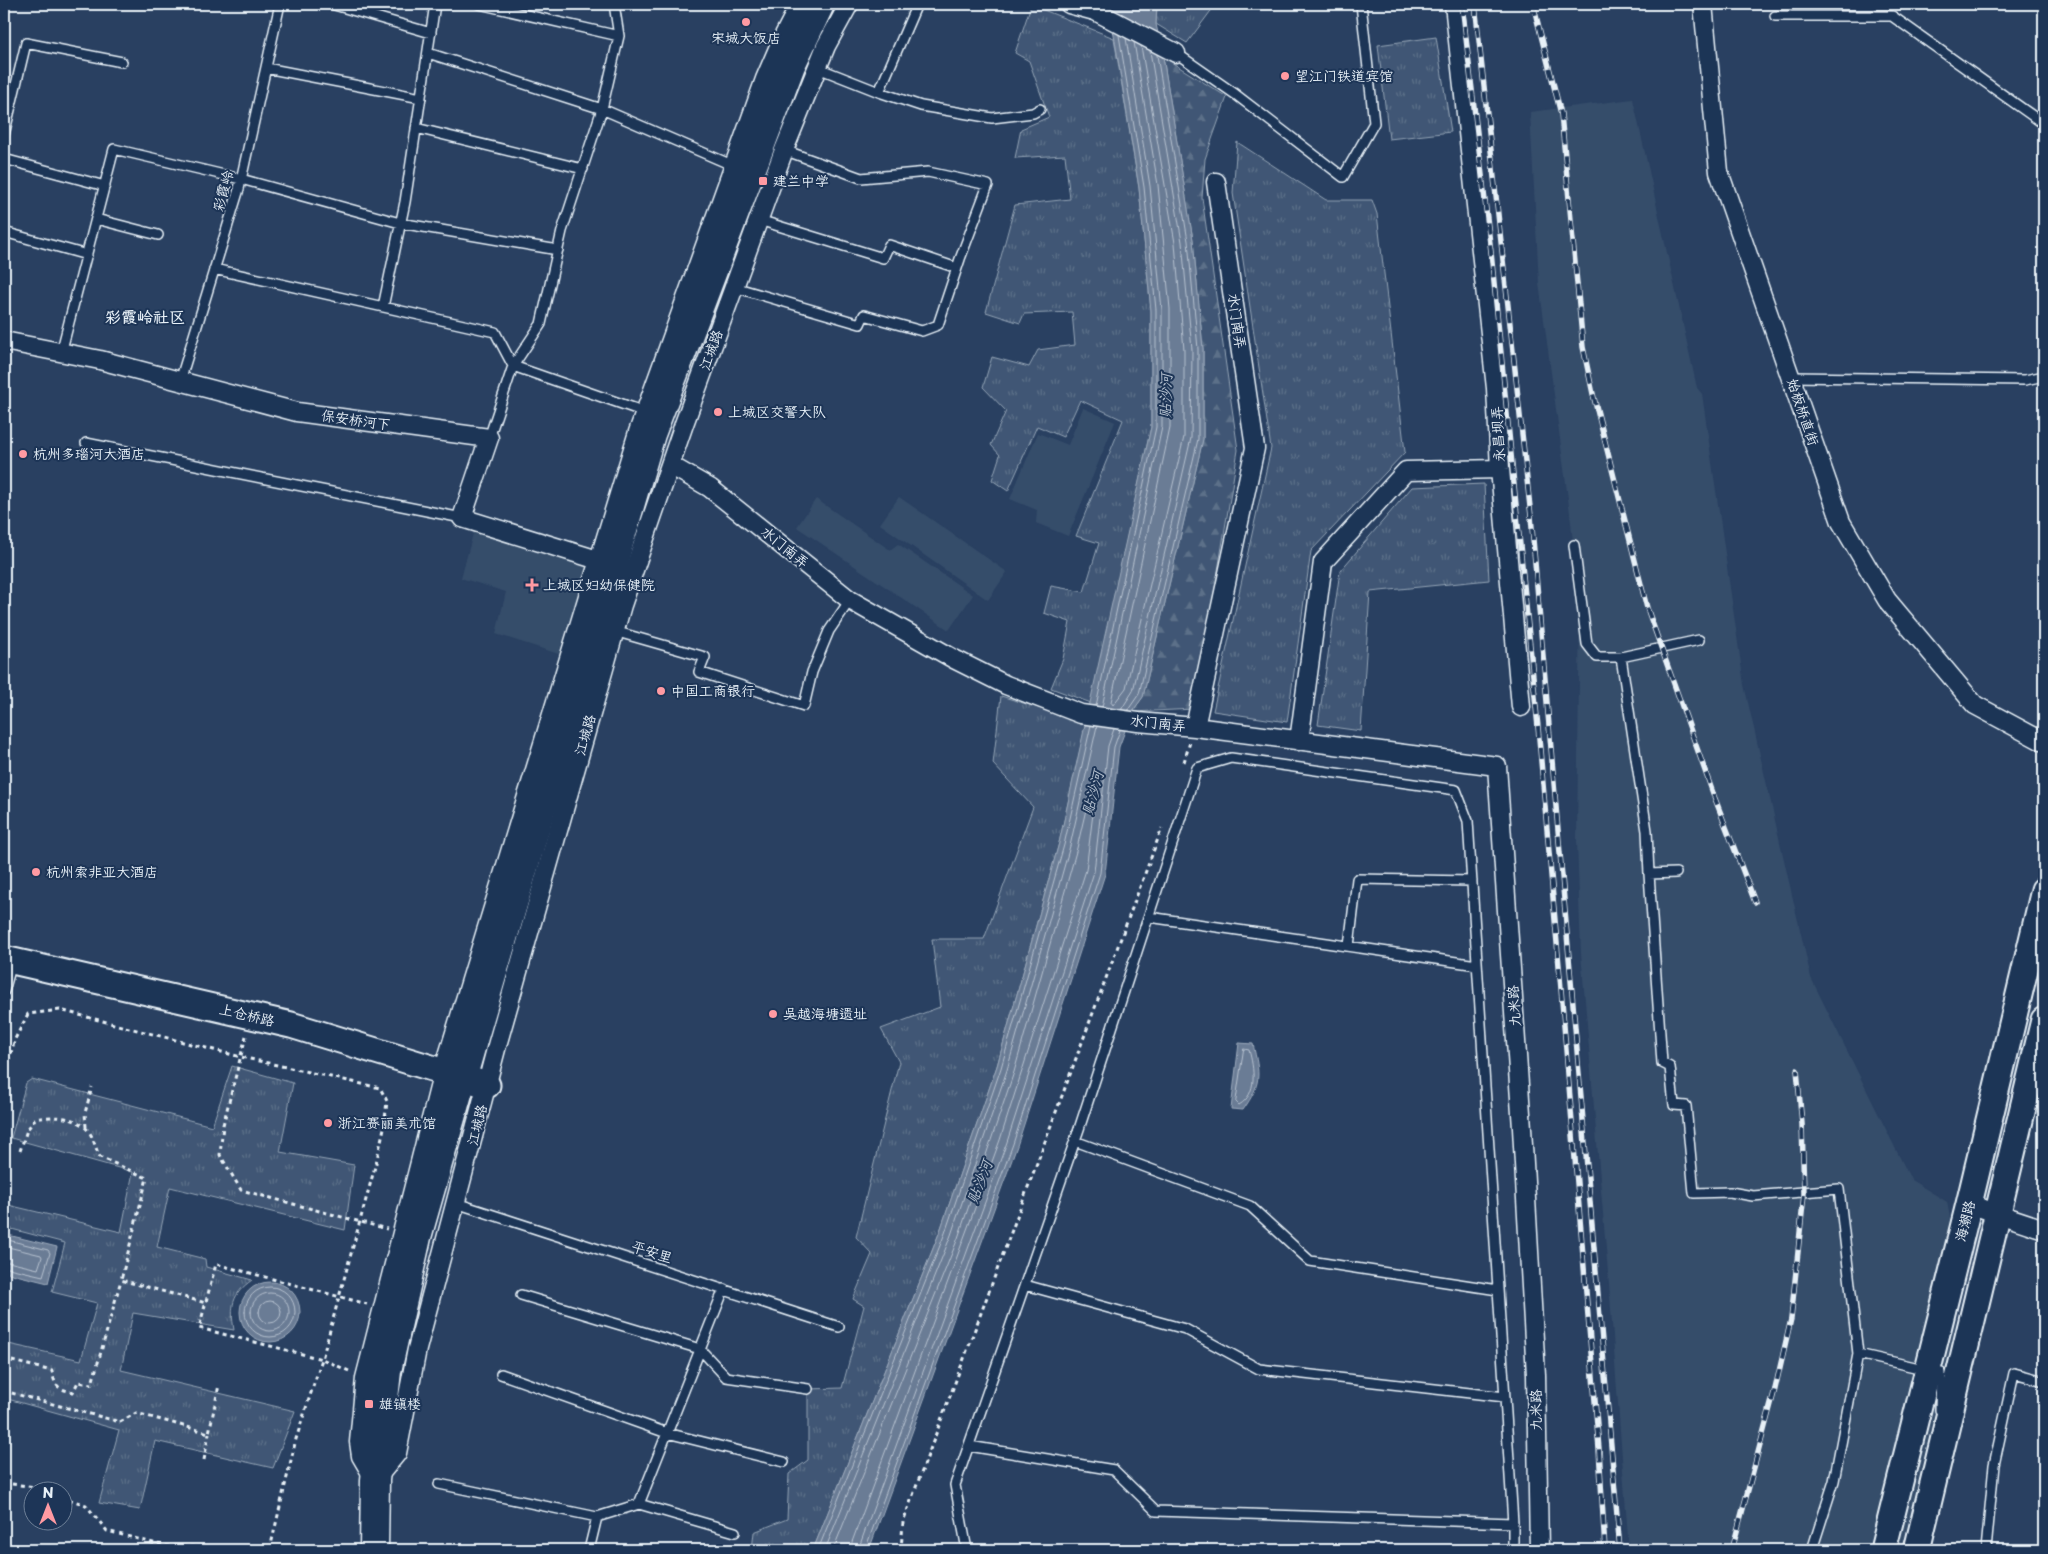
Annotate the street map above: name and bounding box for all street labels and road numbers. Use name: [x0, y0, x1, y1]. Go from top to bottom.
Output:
street label: 彩霞岭: [207, 168, 238, 214]
street label: 水门南弄: [1223, 292, 1252, 350]
street label: 江城路: [693, 327, 728, 373]
street label: 始板桥直街: [1782, 375, 1825, 448]
street label: 保安桥河下: [320, 404, 392, 435]
street label: 永昌坝弄: [1486, 406, 1509, 463]
street label: 水门南弄: [757, 521, 814, 572]
street label: 水门南弄: [1129, 709, 1187, 736]
street label: 江城路: [569, 712, 600, 758]
street label: 九米路: [1502, 984, 1525, 1028]
street label: 上仓桥路: [217, 998, 277, 1031]
street label: 江城路: [461, 1102, 492, 1148]
street label: 海潮路: [1949, 1198, 1980, 1244]
street label: 平安里: [629, 1235, 675, 1268]
street label: 九米路: [1525, 1389, 1546, 1431]

